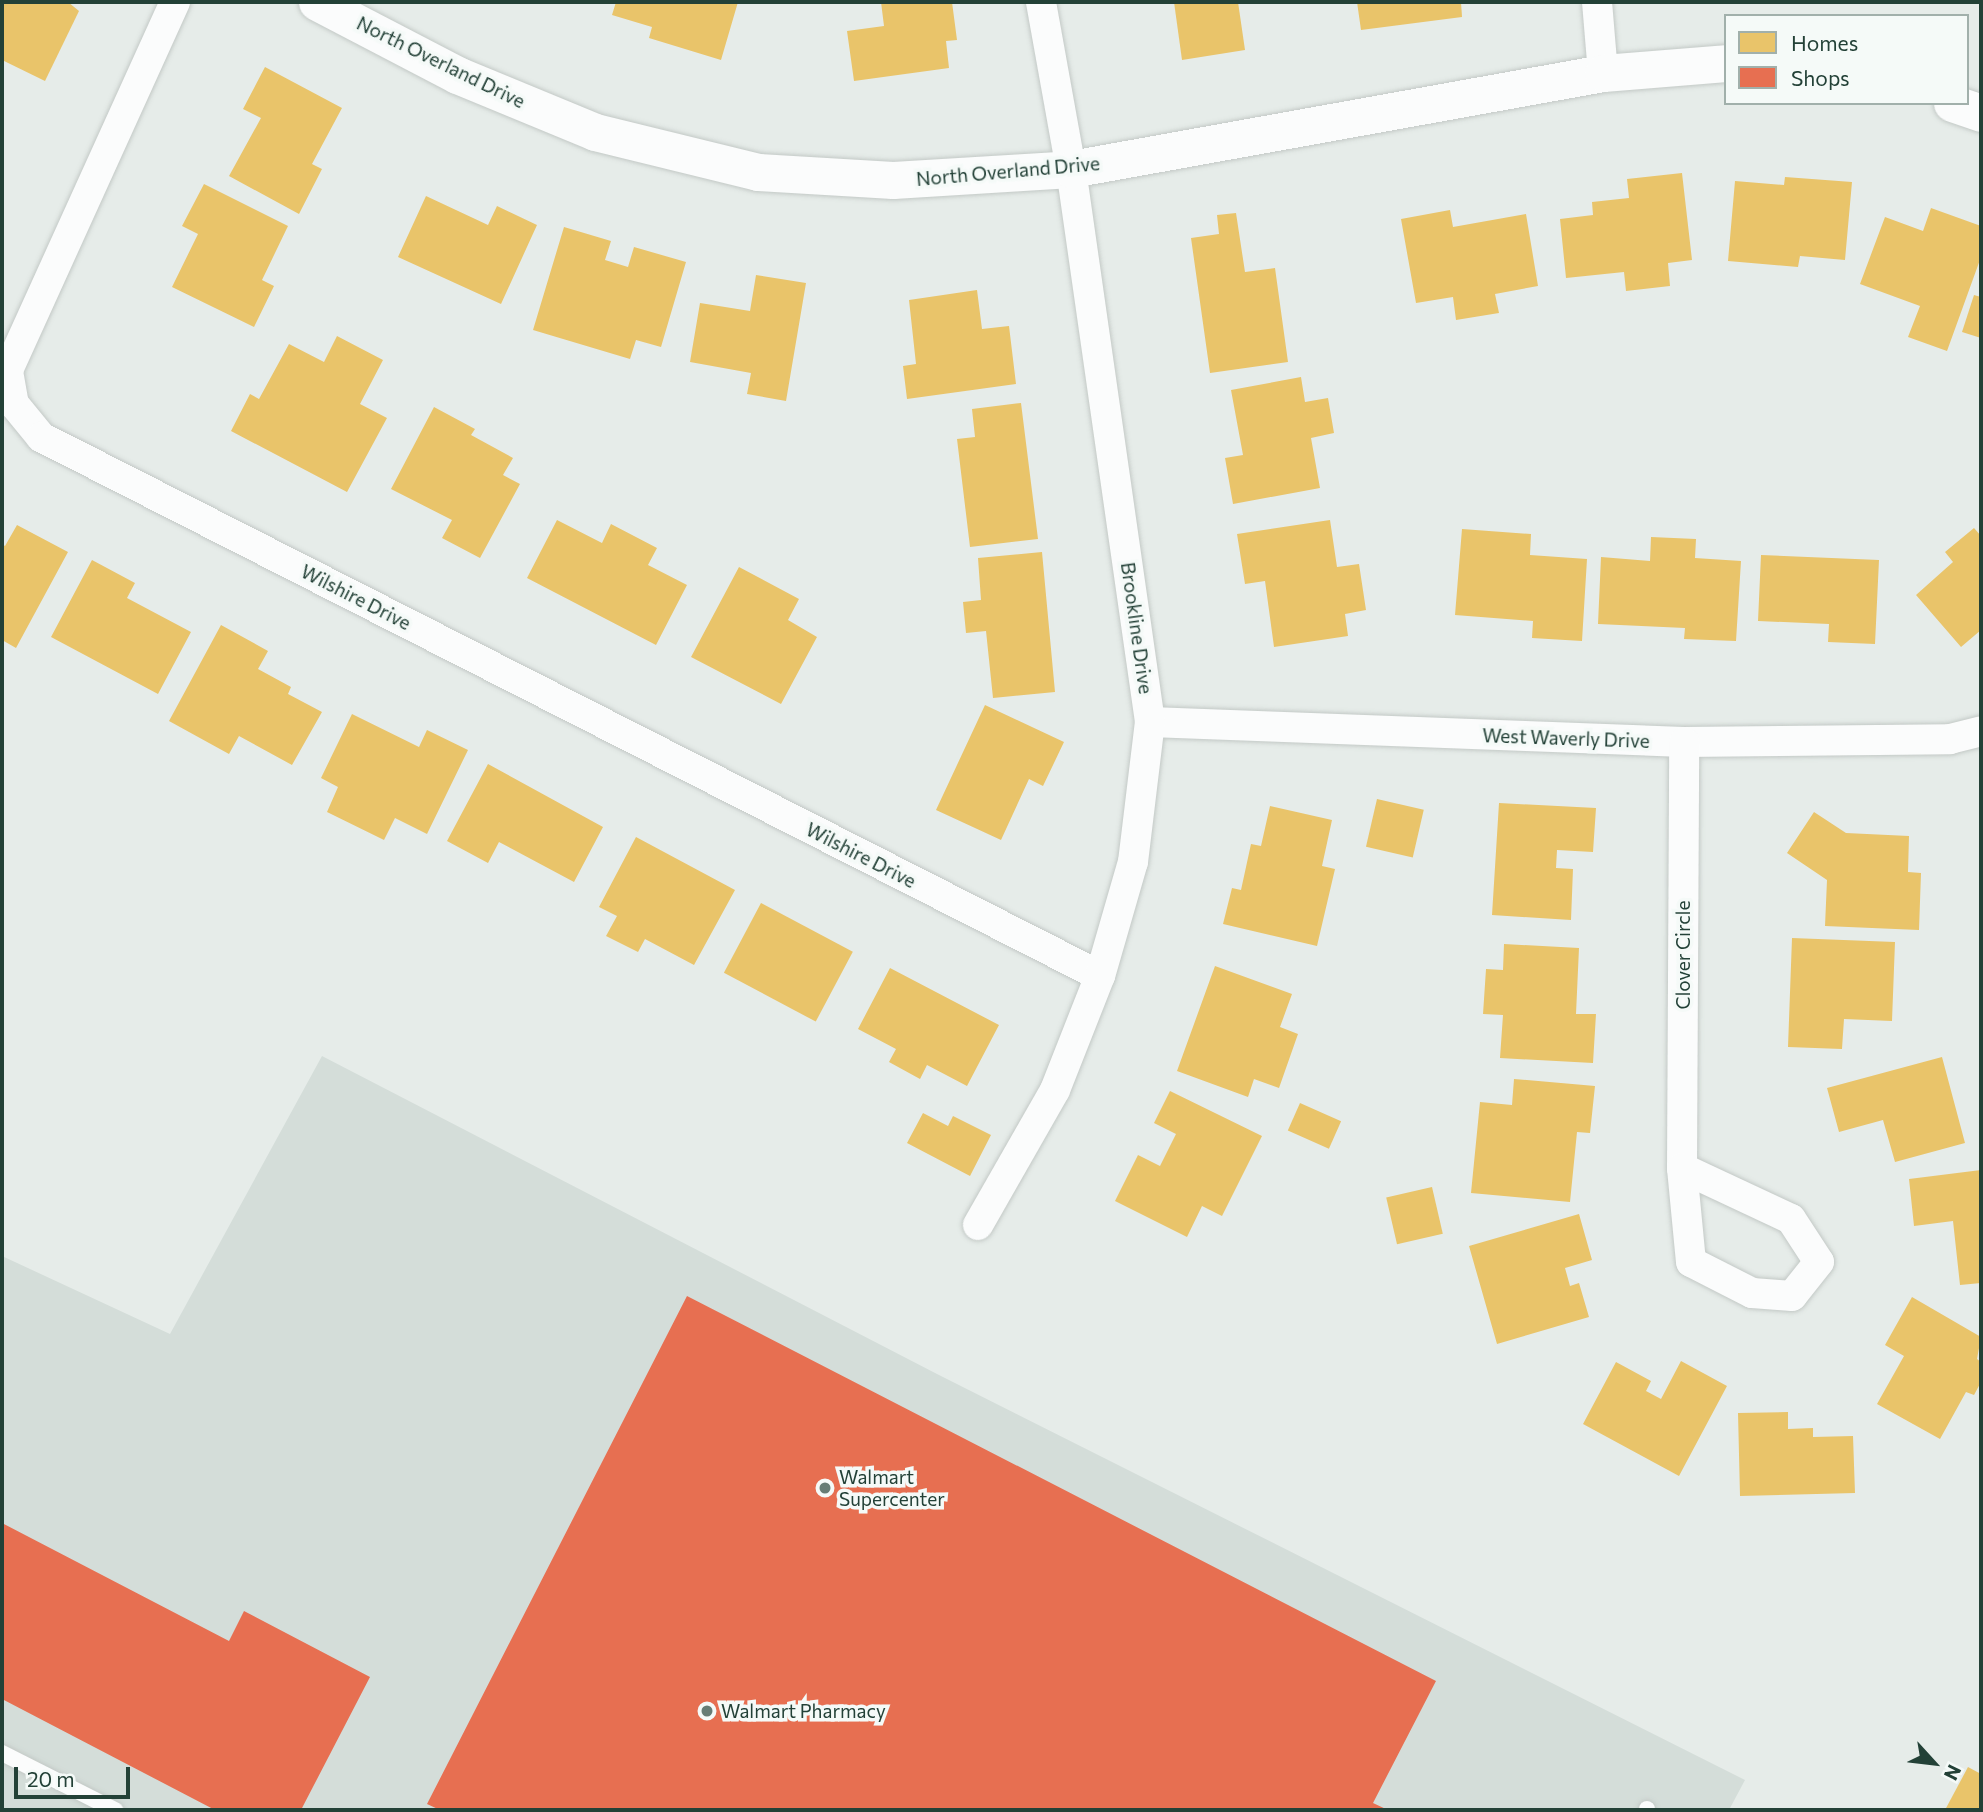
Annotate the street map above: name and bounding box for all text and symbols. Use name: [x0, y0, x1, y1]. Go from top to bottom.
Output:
street label: North Overland Drive: [353, 11, 529, 113]
legend: [1724, 14, 1969, 105]
text: Homes: [1791, 30, 1858, 55]
text: Shops: [1791, 65, 1850, 90]
street label: North Overland Drive: [915, 152, 1101, 190]
street label: Wilshire Drive: [297, 560, 415, 634]
street label: Brookline Drive: [1116, 561, 1158, 695]
street label: West Waverly Drive: [1482, 724, 1650, 752]
street label: Wilshire Drive: [802, 818, 920, 892]
street label: Clover Circle: [1672, 901, 1694, 1009]
place label: Walmart Supercenter: [839, 1466, 945, 1510]
marker: Walmart Supercenter: [817, 1480, 833, 1496]
place label: Walmart Pharmacy: [721, 1700, 886, 1722]
marker: Walmart Pharmacy: [699, 1703, 715, 1719]
north arrow: [1899, 1728, 1969, 1798]
scale bar: [18, 1752, 133, 1796]
text: N: [1940, 1761, 1967, 1784]
text: 20 m: [27, 1766, 75, 1791]

